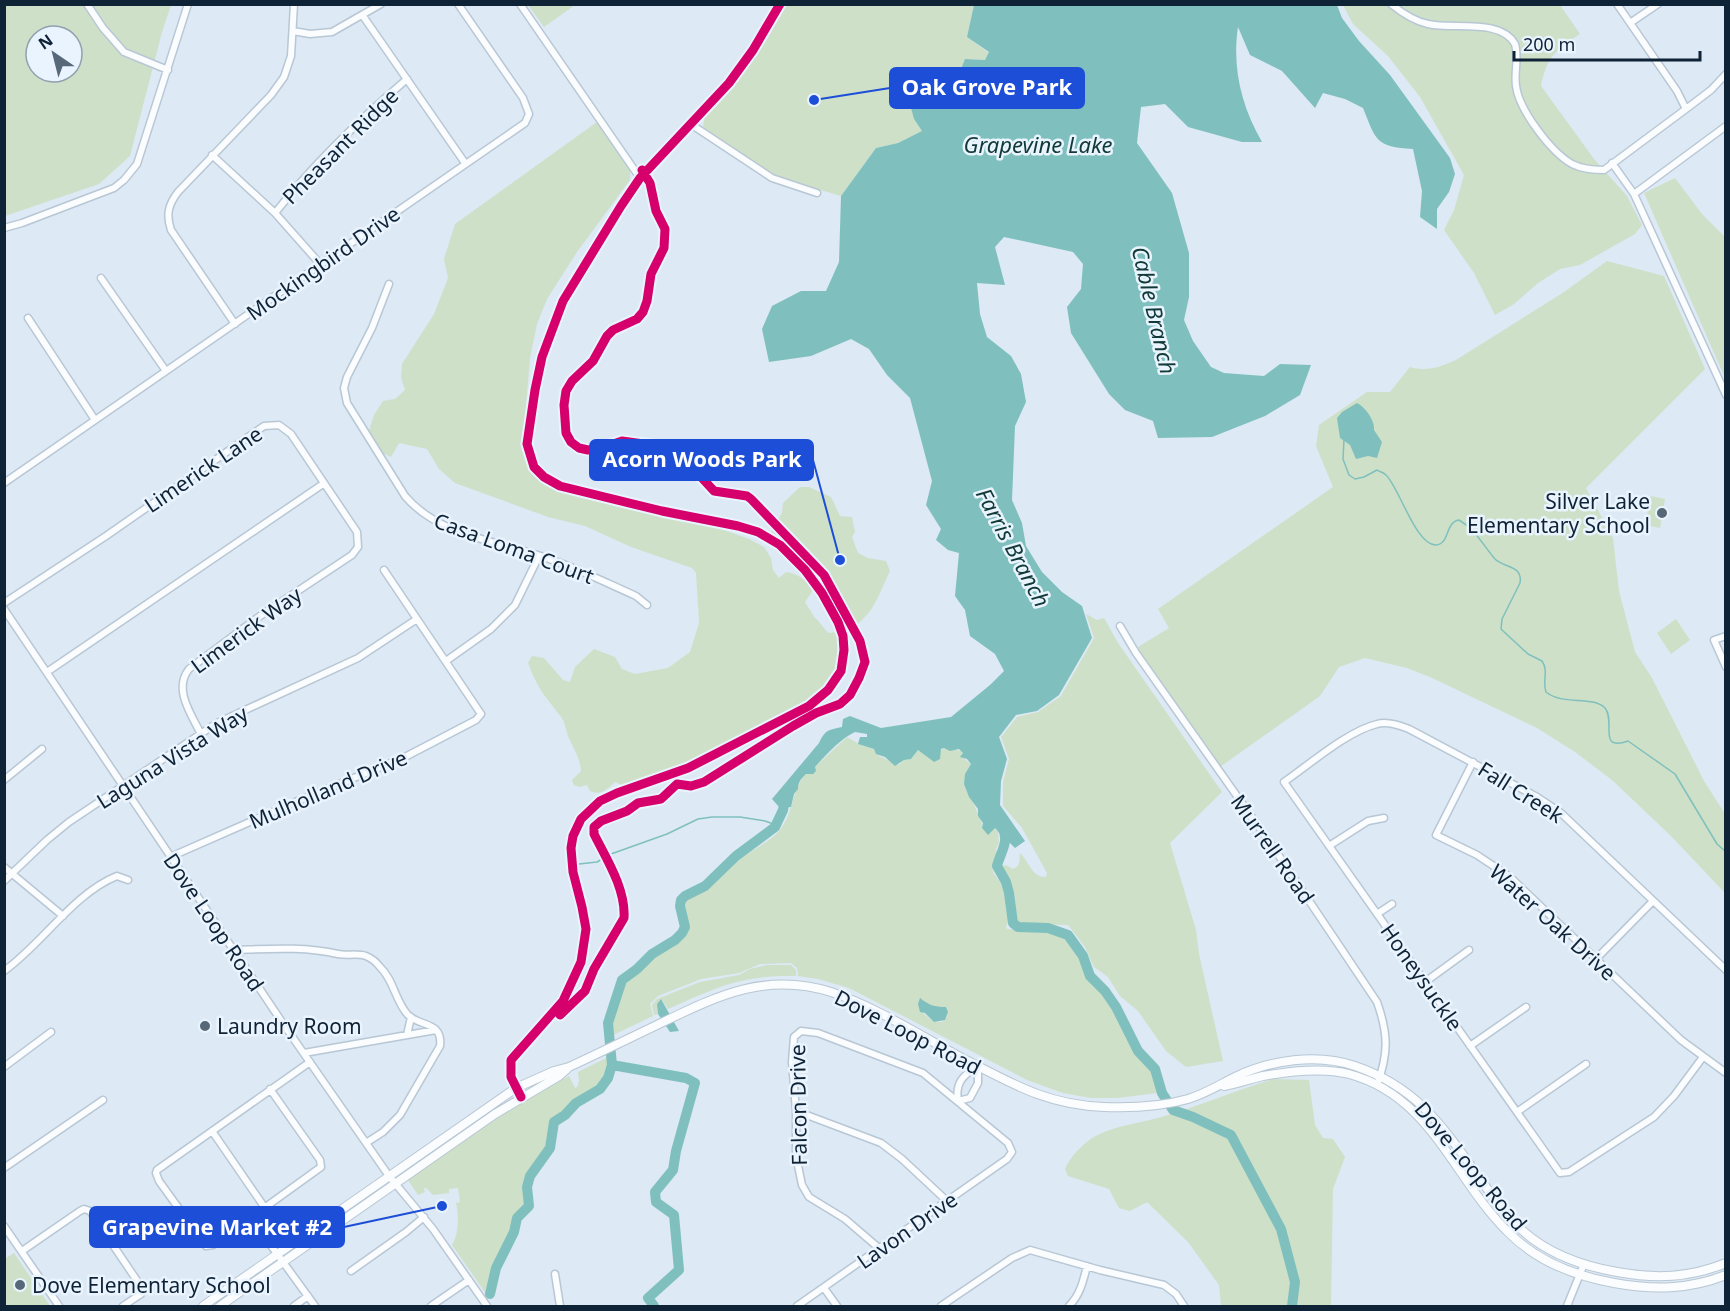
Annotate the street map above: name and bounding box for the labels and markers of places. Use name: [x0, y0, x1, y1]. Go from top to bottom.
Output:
callout: Oak Grove Park: [890, 68, 1084, 108]
callout: Acorn Woods Park: [590, 440, 813, 480]
place label: Silver Lake Elementary School: [1467, 487, 1650, 539]
marker: Silver Lake Elementary School: [1655, 506, 1669, 520]
place label: Laundry Room: [217, 1012, 362, 1040]
marker: Laundry Room: [198, 1019, 212, 1033]
callout: Grapevine Market #2: [90, 1207, 344, 1247]
place label: Dove Elementary School: [32, 1271, 271, 1299]
marker: Dove Elementary School: [13, 1278, 27, 1292]

